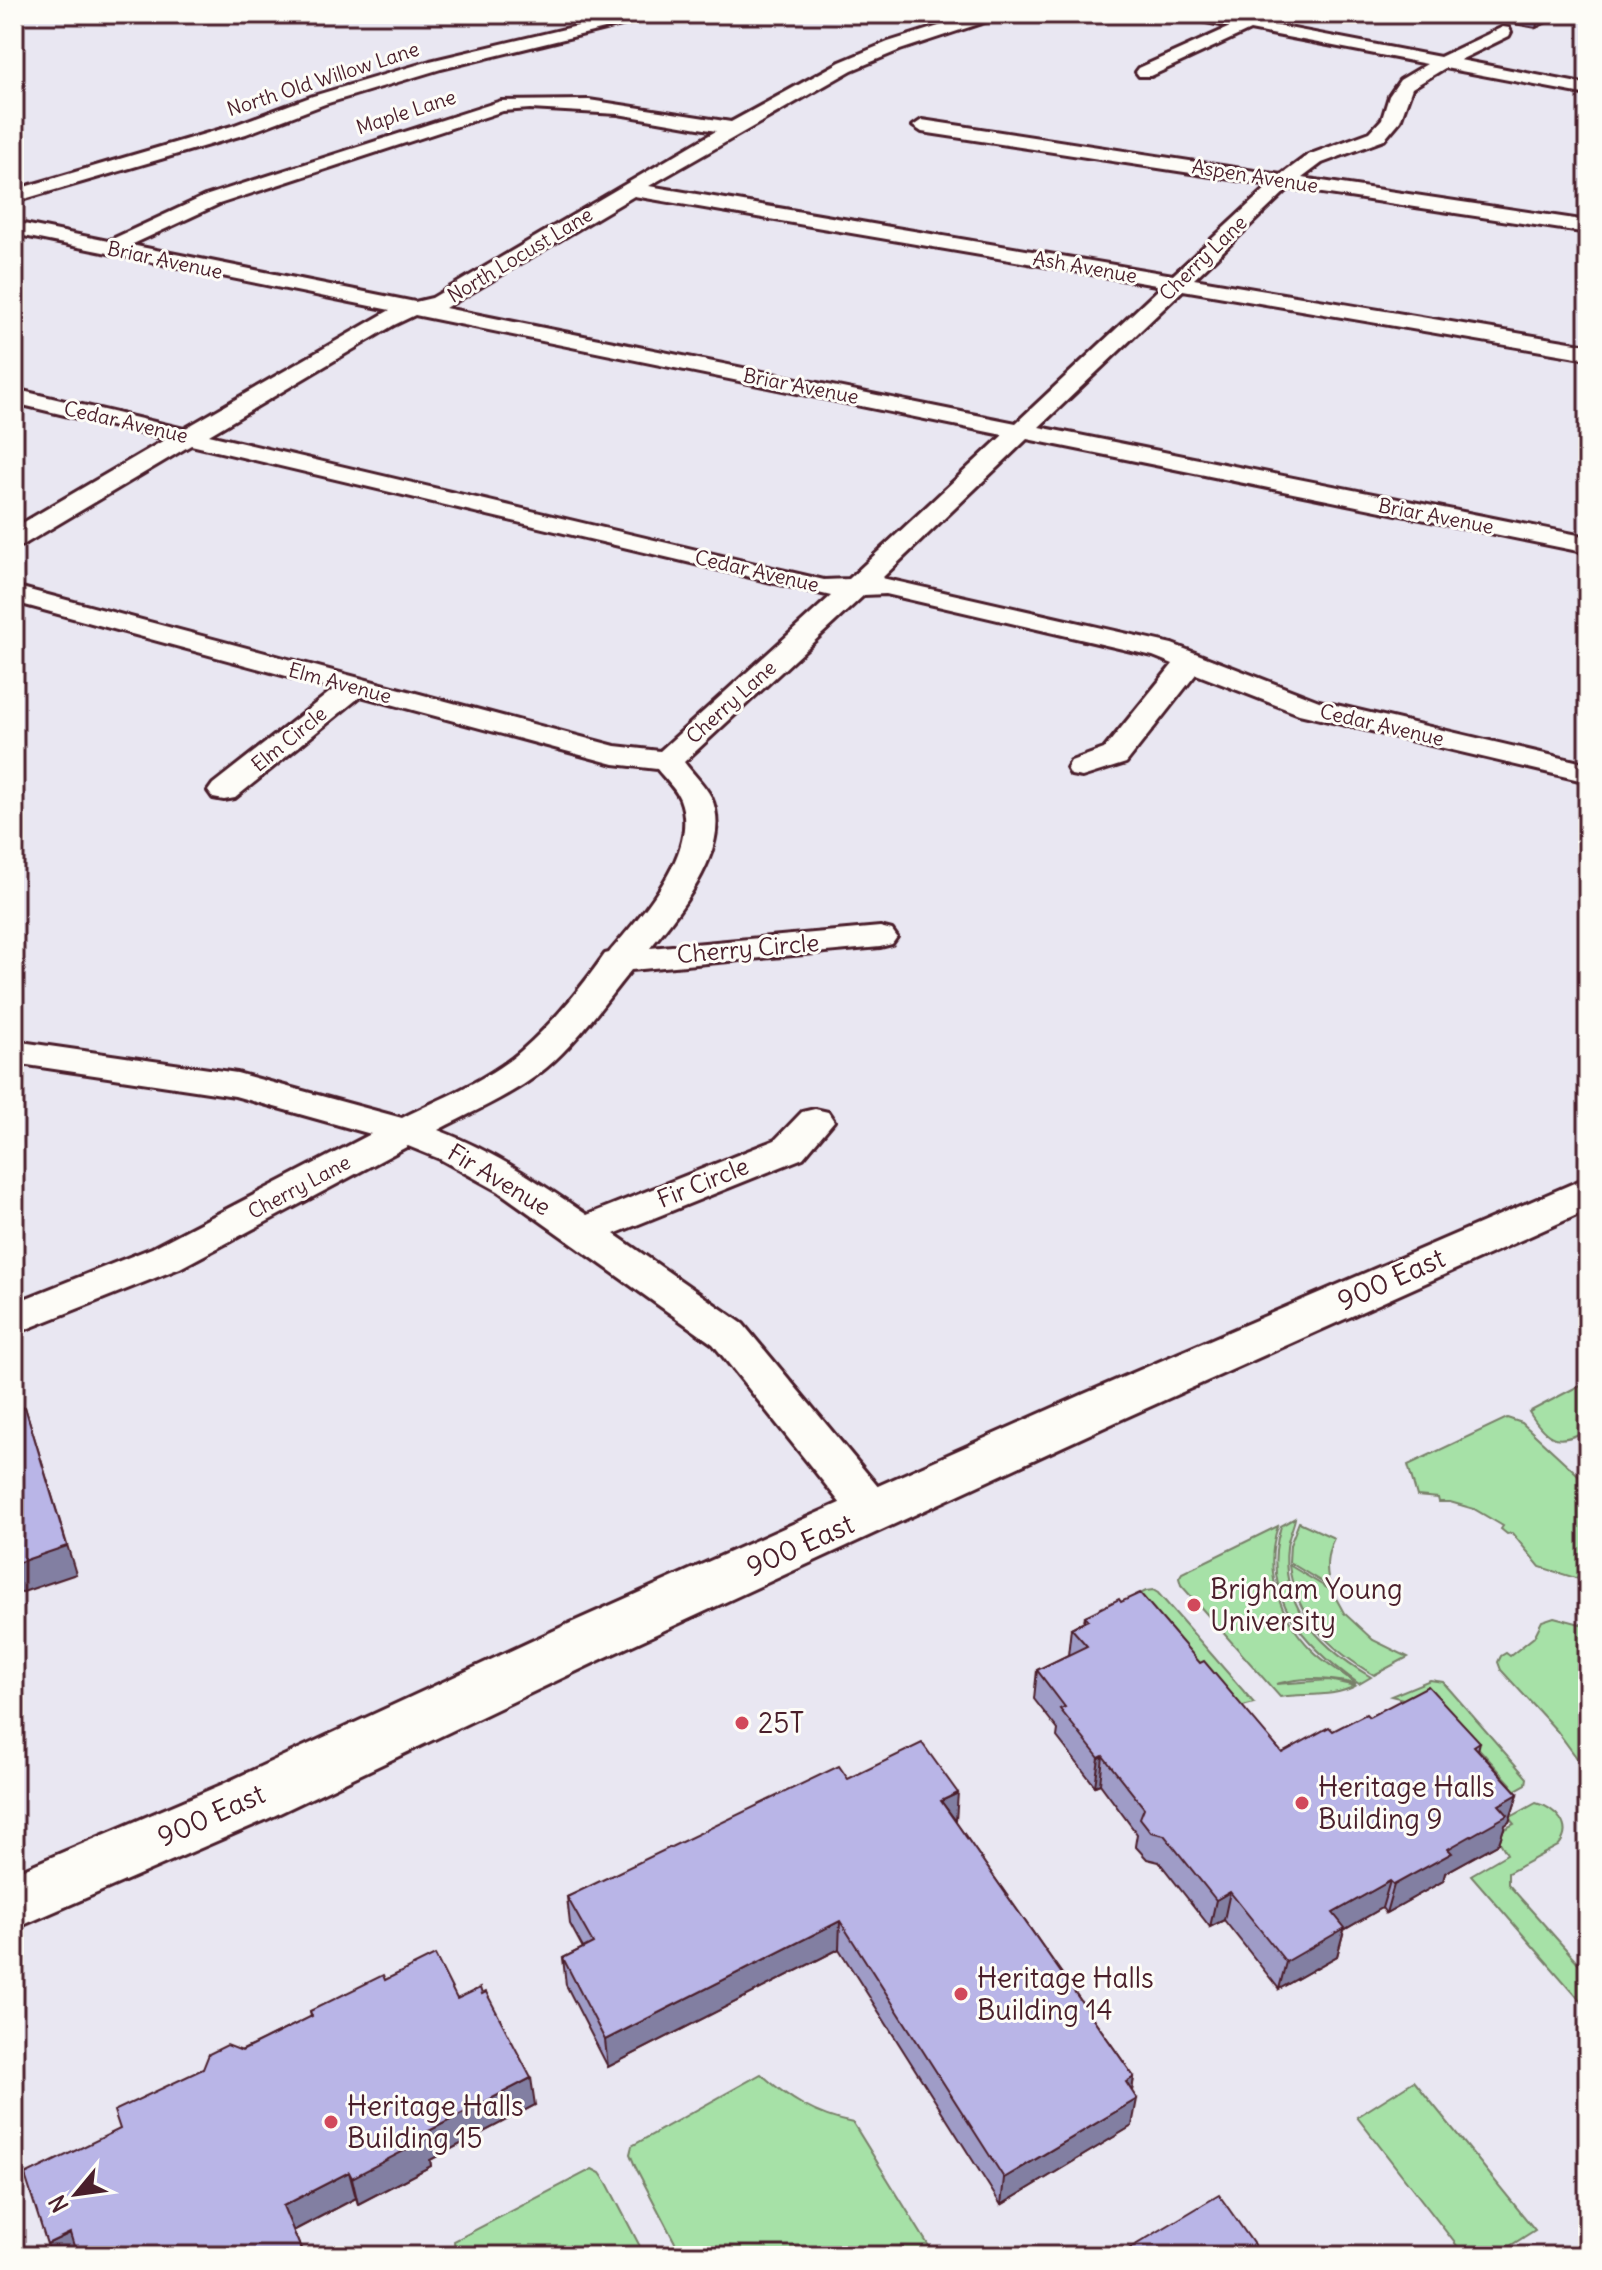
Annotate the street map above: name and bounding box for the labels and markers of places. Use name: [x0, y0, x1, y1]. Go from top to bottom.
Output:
place label: Brigham Young University: [1210, 1571, 1403, 1639]
marker: Brigham Young University: [1185, 1596, 1203, 1614]
place label: 25T: [758, 1705, 804, 1741]
marker: 25T: [733, 1714, 751, 1732]
place label: Heritage Halls Building 9: [1318, 1769, 1495, 1837]
marker: Heritage Halls Building 9: [1293, 1794, 1311, 1812]
place label: Heritage Halls Building 14: [977, 1960, 1154, 2028]
marker: Heritage Halls Building 14: [952, 1985, 970, 2003]
place label: Heritage Halls Building 15: [347, 2088, 524, 2156]
marker: Heritage Halls Building 15: [322, 2113, 340, 2131]

